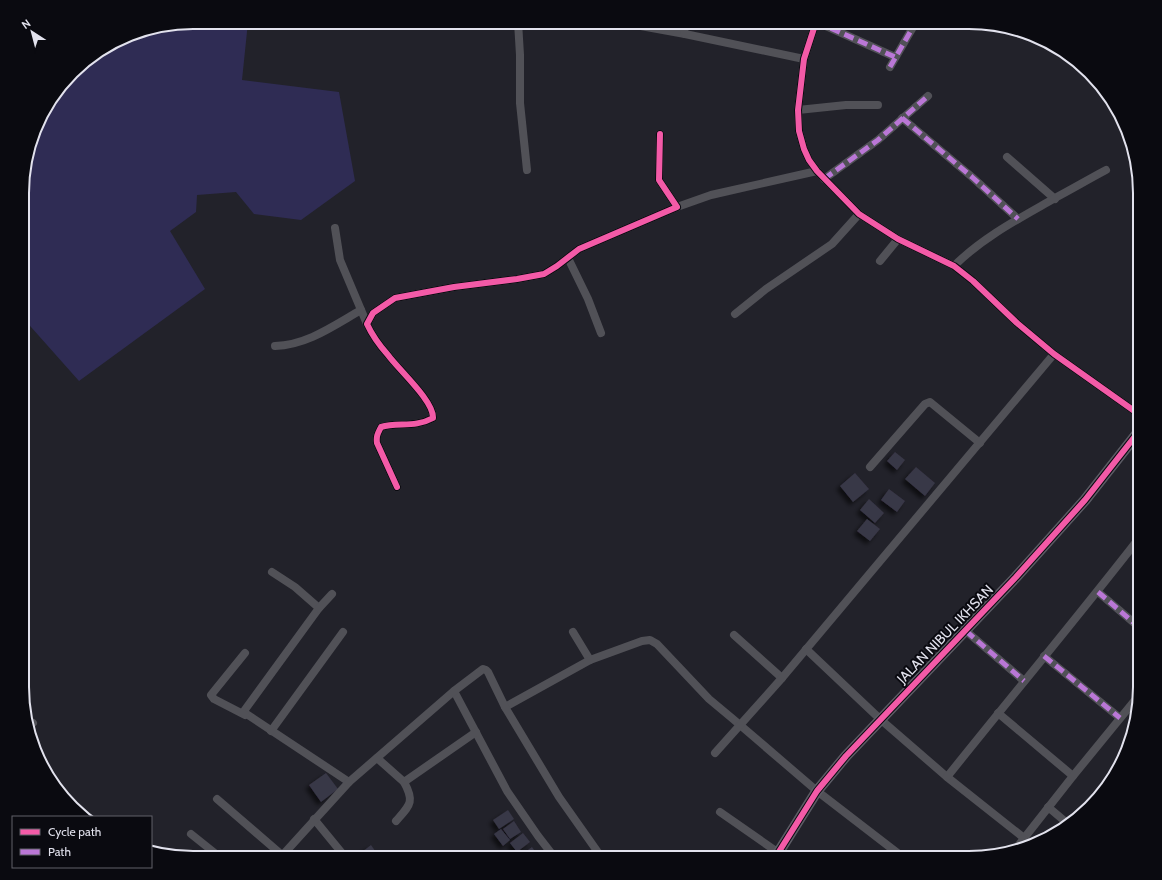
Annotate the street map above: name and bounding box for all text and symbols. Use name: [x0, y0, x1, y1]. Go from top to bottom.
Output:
north arrow: [12, 12, 52, 52]
text: N: [19, 16, 33, 32]
street label: JALAN NIBUL IKHSAN: [892, 581, 997, 688]
legend: [12, 816, 152, 868]
text: Cycle path: [48, 824, 101, 839]
text: Path: [48, 844, 71, 859]

